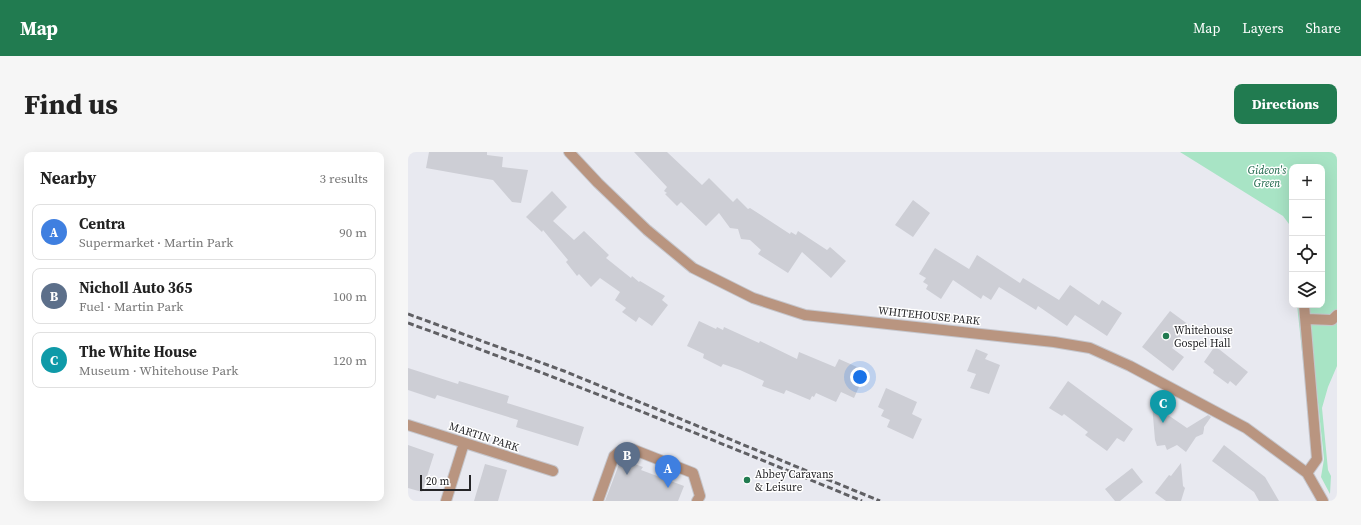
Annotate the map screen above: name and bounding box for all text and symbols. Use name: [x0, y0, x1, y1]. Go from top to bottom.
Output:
text: Map: [20, 15, 58, 41]
text: Map: [1193, 18, 1220, 38]
text: Layers: [1242, 18, 1284, 38]
text: Share: [1306, 18, 1341, 38]
button: Directions: [1234, 84, 1337, 124]
text: Find us: [24, 85, 118, 123]
park label: Gideon's Green: [1248, 163, 1286, 191]
map controls: [1289, 164, 1325, 308]
button: +: [1289, 164, 1325, 200]
text: Nearby: [40, 166, 96, 190]
text: 3 results: [320, 170, 368, 187]
button: −: [1289, 200, 1325, 236]
text: Centra: [79, 213, 125, 234]
text: A: [50, 224, 58, 241]
text: 90 m: [339, 224, 367, 241]
text: Supermarket · Martin Park: [79, 234, 233, 251]
button: locate: [1289, 236, 1325, 272]
button: layers: [1289, 272, 1325, 308]
text: Nicholl Auto 365: [79, 277, 192, 298]
text: B: [50, 288, 58, 305]
text: 100 m: [333, 288, 367, 305]
text: Fuel · Martin Park: [79, 298, 183, 315]
street label: WHITEHOUSE PARK: [877, 303, 981, 329]
place label: Whitehouse Gospel Hall: [1174, 323, 1233, 351]
marker: Whitehouse Gospel Hall: [1161, 331, 1171, 341]
text: The White House: [79, 341, 197, 362]
text: C: [50, 352, 58, 369]
text: 120 m: [333, 352, 367, 369]
text: Museum · Whitehouse Park: [79, 362, 238, 379]
your location: [850, 367, 870, 387]
pin: C: [1150, 390, 1176, 423]
street label: MARTIN PARK: [447, 419, 522, 456]
pin: B: [614, 442, 640, 475]
pin: A: [655, 455, 681, 488]
place label: Abbey Caravans & Leisure: [755, 467, 834, 495]
scale bar: [420, 473, 471, 492]
text: 20 m: [426, 474, 449, 489]
marker: Abbey Caravans & Leisure: [742, 475, 752, 485]

